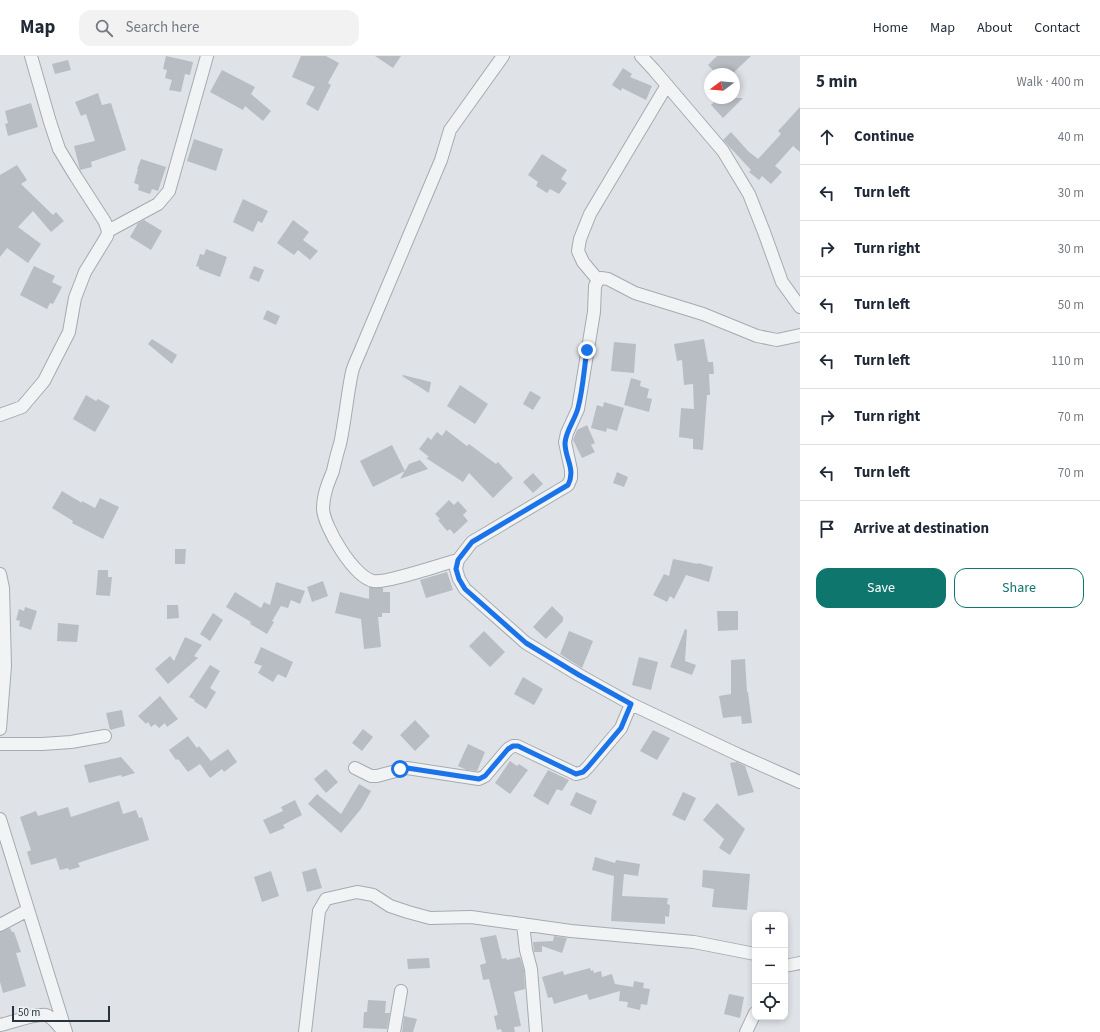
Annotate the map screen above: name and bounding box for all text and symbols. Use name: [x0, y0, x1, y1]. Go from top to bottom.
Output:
search box: [79, 10, 359, 46]
text: Map: [20, 14, 55, 41]
icon: search: [93, 17, 115, 39]
text: Search here: [125, 17, 199, 38]
text: Home: [873, 18, 908, 38]
text: Map: [930, 18, 955, 38]
text: About: [977, 18, 1012, 38]
text: Contact: [1034, 18, 1080, 38]
north arrow: [704, 68, 740, 104]
text: 5 min: [816, 70, 857, 94]
text: Walk · 400 m: [1016, 73, 1084, 91]
icon: ahead: [816, 126, 838, 148]
text: Continue: [854, 126, 914, 147]
text: 40 m: [1058, 128, 1084, 146]
icon: left: [816, 182, 838, 204]
text: Turn left: [854, 182, 910, 203]
text: 30 m: [1058, 184, 1084, 202]
icon: right: [816, 238, 838, 260]
text: Turn right: [854, 238, 920, 259]
text: 30 m: [1058, 240, 1084, 258]
icon: left: [816, 294, 838, 316]
text: Turn left: [854, 294, 910, 315]
text: 50 m: [1058, 296, 1084, 314]
route end: [578, 341, 596, 359]
icon: left: [816, 350, 838, 372]
text: Turn left: [854, 350, 910, 371]
text: 110 m: [1051, 352, 1084, 370]
icon: right: [816, 406, 838, 428]
text: Turn right: [854, 406, 920, 427]
text: 70 m: [1058, 408, 1084, 426]
icon: left: [816, 462, 838, 484]
text: Turn left: [854, 462, 910, 483]
text: 70 m: [1058, 464, 1084, 482]
icon: arrive: [816, 518, 838, 540]
text: Arrive at destination: [854, 518, 989, 539]
button: Save: [816, 568, 946, 608]
button: Share: [954, 568, 1084, 608]
route start: [391, 760, 409, 778]
map controls: [752, 912, 788, 1020]
button: +: [752, 912, 788, 948]
button: −: [752, 948, 788, 984]
button: locate: [752, 984, 788, 1020]
scale bar: [12, 1004, 110, 1023]
text: 50 m: [18, 1005, 40, 1020]

